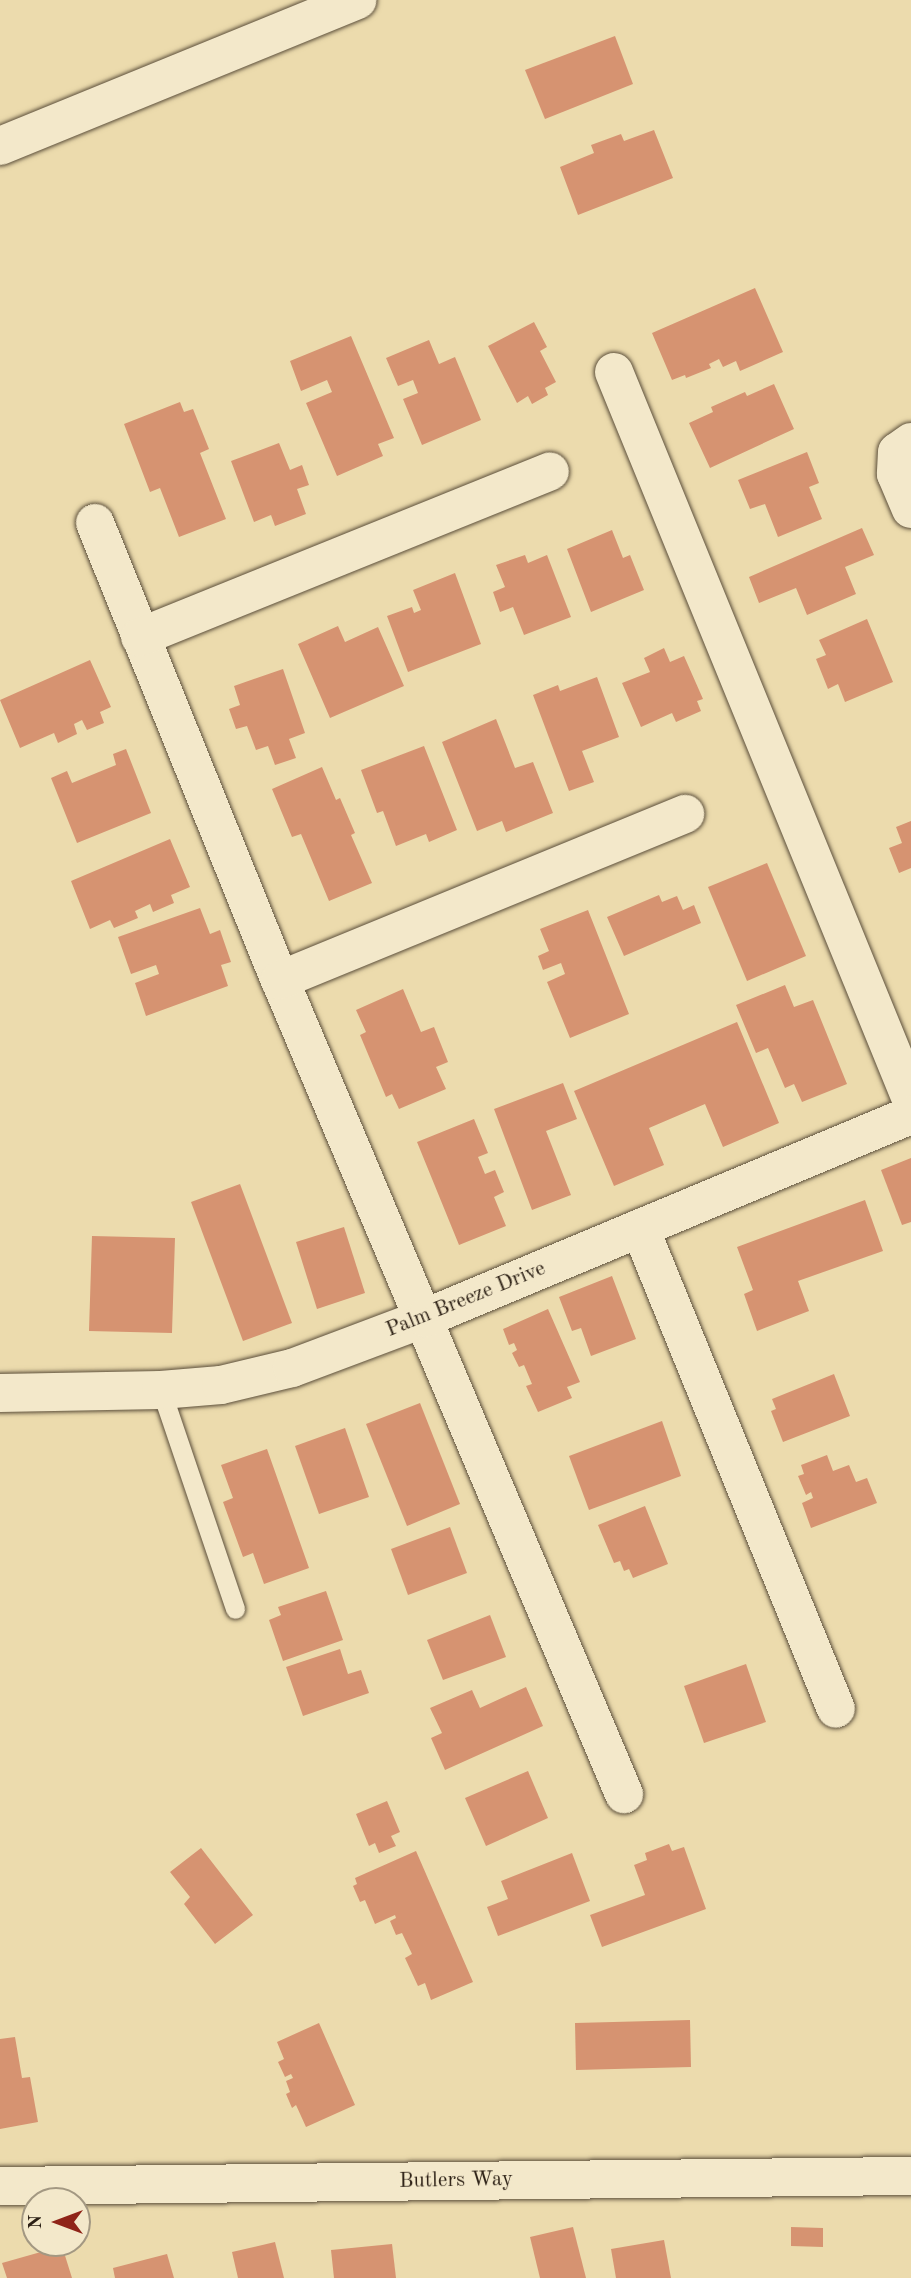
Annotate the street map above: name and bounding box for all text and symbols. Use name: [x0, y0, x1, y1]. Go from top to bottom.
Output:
street label: Palm Breeze Drive: [383, 1257, 549, 1343]
street label: Butlers Way: [399, 2167, 513, 2195]
north arrow: [21, 2187, 91, 2257]
text: N: [27, 2215, 46, 2229]

